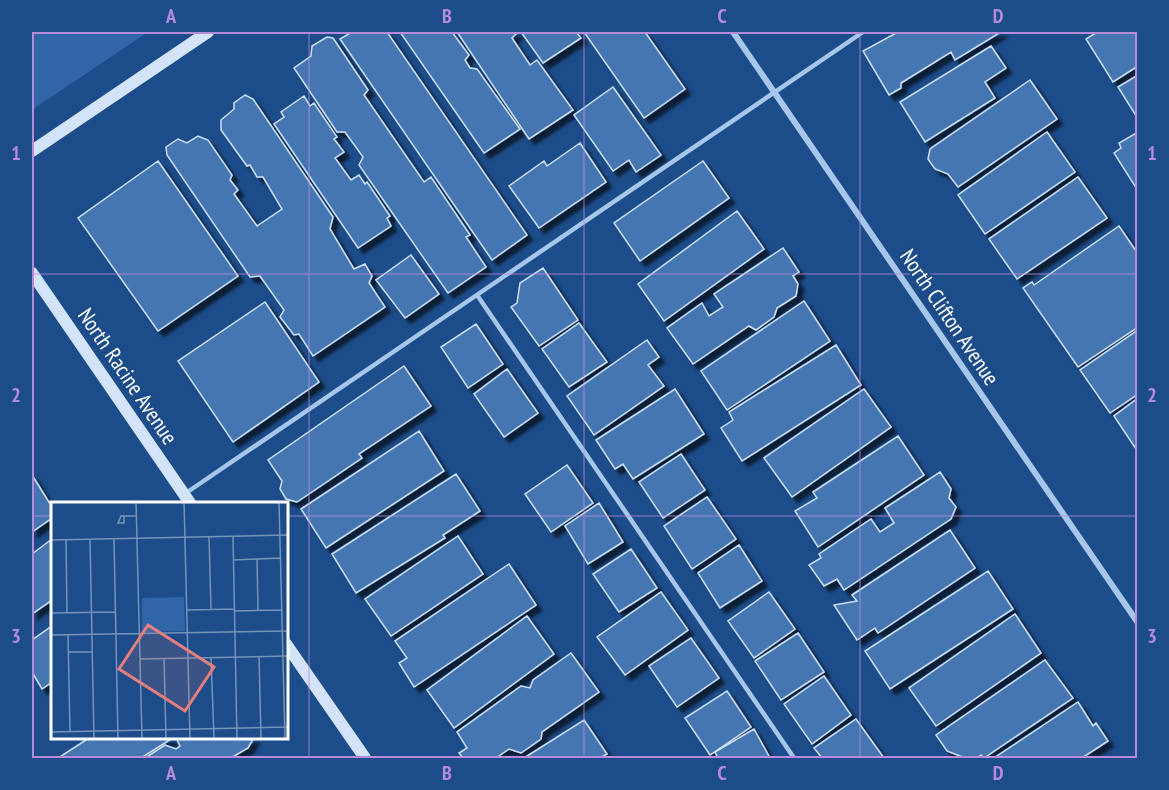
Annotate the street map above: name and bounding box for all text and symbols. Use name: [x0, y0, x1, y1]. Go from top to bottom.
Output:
text: A: [165, 3, 177, 29]
text: B: [442, 3, 452, 29]
text: C: [717, 3, 727, 29]
text: D: [993, 3, 1004, 29]
text: 1: [11, 140, 21, 166]
text: 1: [1147, 140, 1157, 166]
street label: North Clifton Avenue: [894, 244, 1006, 390]
street label: North Racine Avenue: [72, 302, 184, 450]
text: 2: [11, 382, 21, 408]
text: 2: [1147, 382, 1157, 408]
inset map: [51, 502, 288, 739]
text: 3: [11, 623, 21, 649]
text: 3: [1147, 623, 1157, 649]
text: A: [165, 760, 177, 786]
text: B: [442, 760, 452, 786]
text: C: [717, 760, 727, 786]
text: D: [993, 760, 1004, 786]

